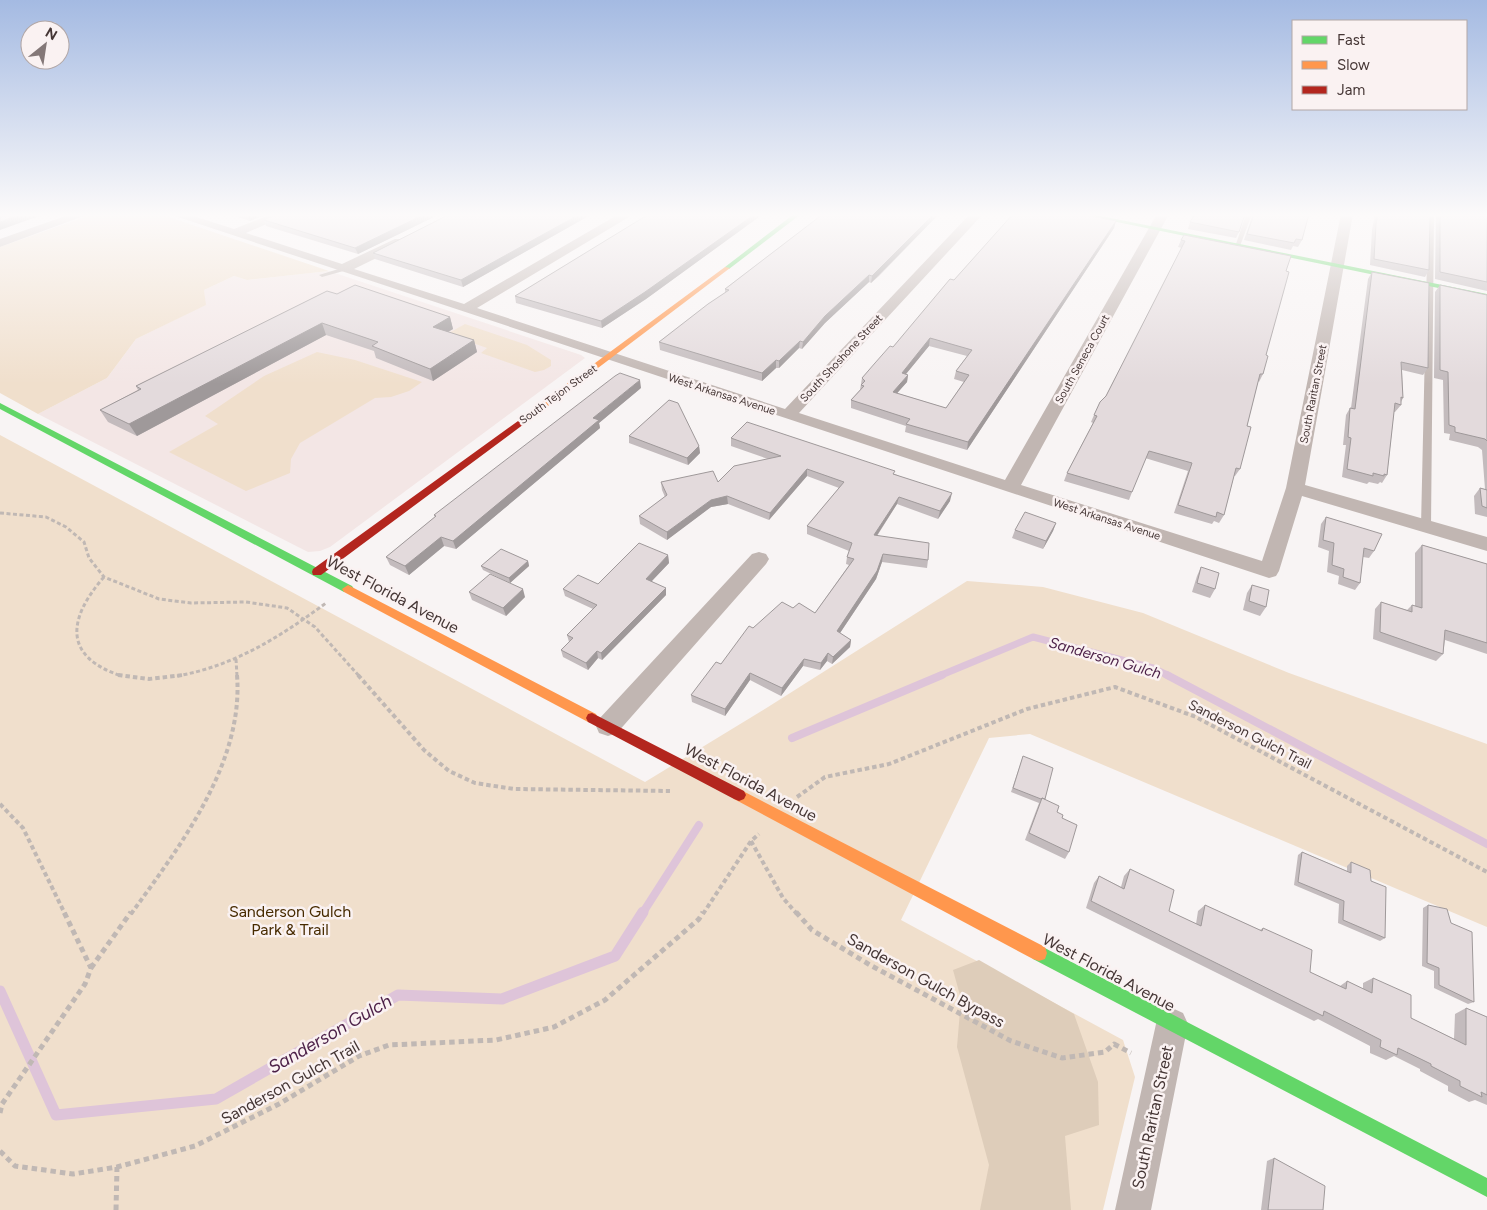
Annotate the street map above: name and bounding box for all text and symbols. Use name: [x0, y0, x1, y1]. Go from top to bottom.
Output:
north arrow: [20, 20, 70, 70]
legend: [1292, 20, 1467, 110]
text: N: [42, 24, 60, 44]
text: Fast: [1337, 31, 1366, 49]
text: Slow: [1337, 56, 1370, 74]
text: Jam: [1337, 81, 1365, 99]
street label: South Shoshone Street: [797, 312, 885, 405]
street label: South Seneca Court: [1053, 312, 1112, 406]
street label: South Raritan Street: [1298, 344, 1329, 445]
street label: South Tejon Street: [517, 362, 600, 427]
street label: West Arkansas Avenue: [667, 371, 777, 418]
street label: West Arkansas Avenue: [1052, 496, 1162, 543]
street label: West Florida Avenue: [323, 552, 462, 637]
water label: Sanderson Gulch: [1047, 633, 1163, 683]
street label: Sanderson Gulch Trail: [1185, 696, 1314, 773]
street label: West Florida Avenue: [681, 740, 820, 825]
park label: Sanderson Gulch Park & Trail: [229, 902, 351, 939]
street label: Sanderson Gulch Bypass: [844, 929, 1008, 1032]
street label: West Florida Avenue: [1039, 930, 1178, 1015]
water label: Sanderson Gulch: [264, 990, 396, 1078]
street label: Sanderson Gulch Trail: [218, 1037, 363, 1128]
street label: South Raritan Street: [1128, 1044, 1177, 1191]

